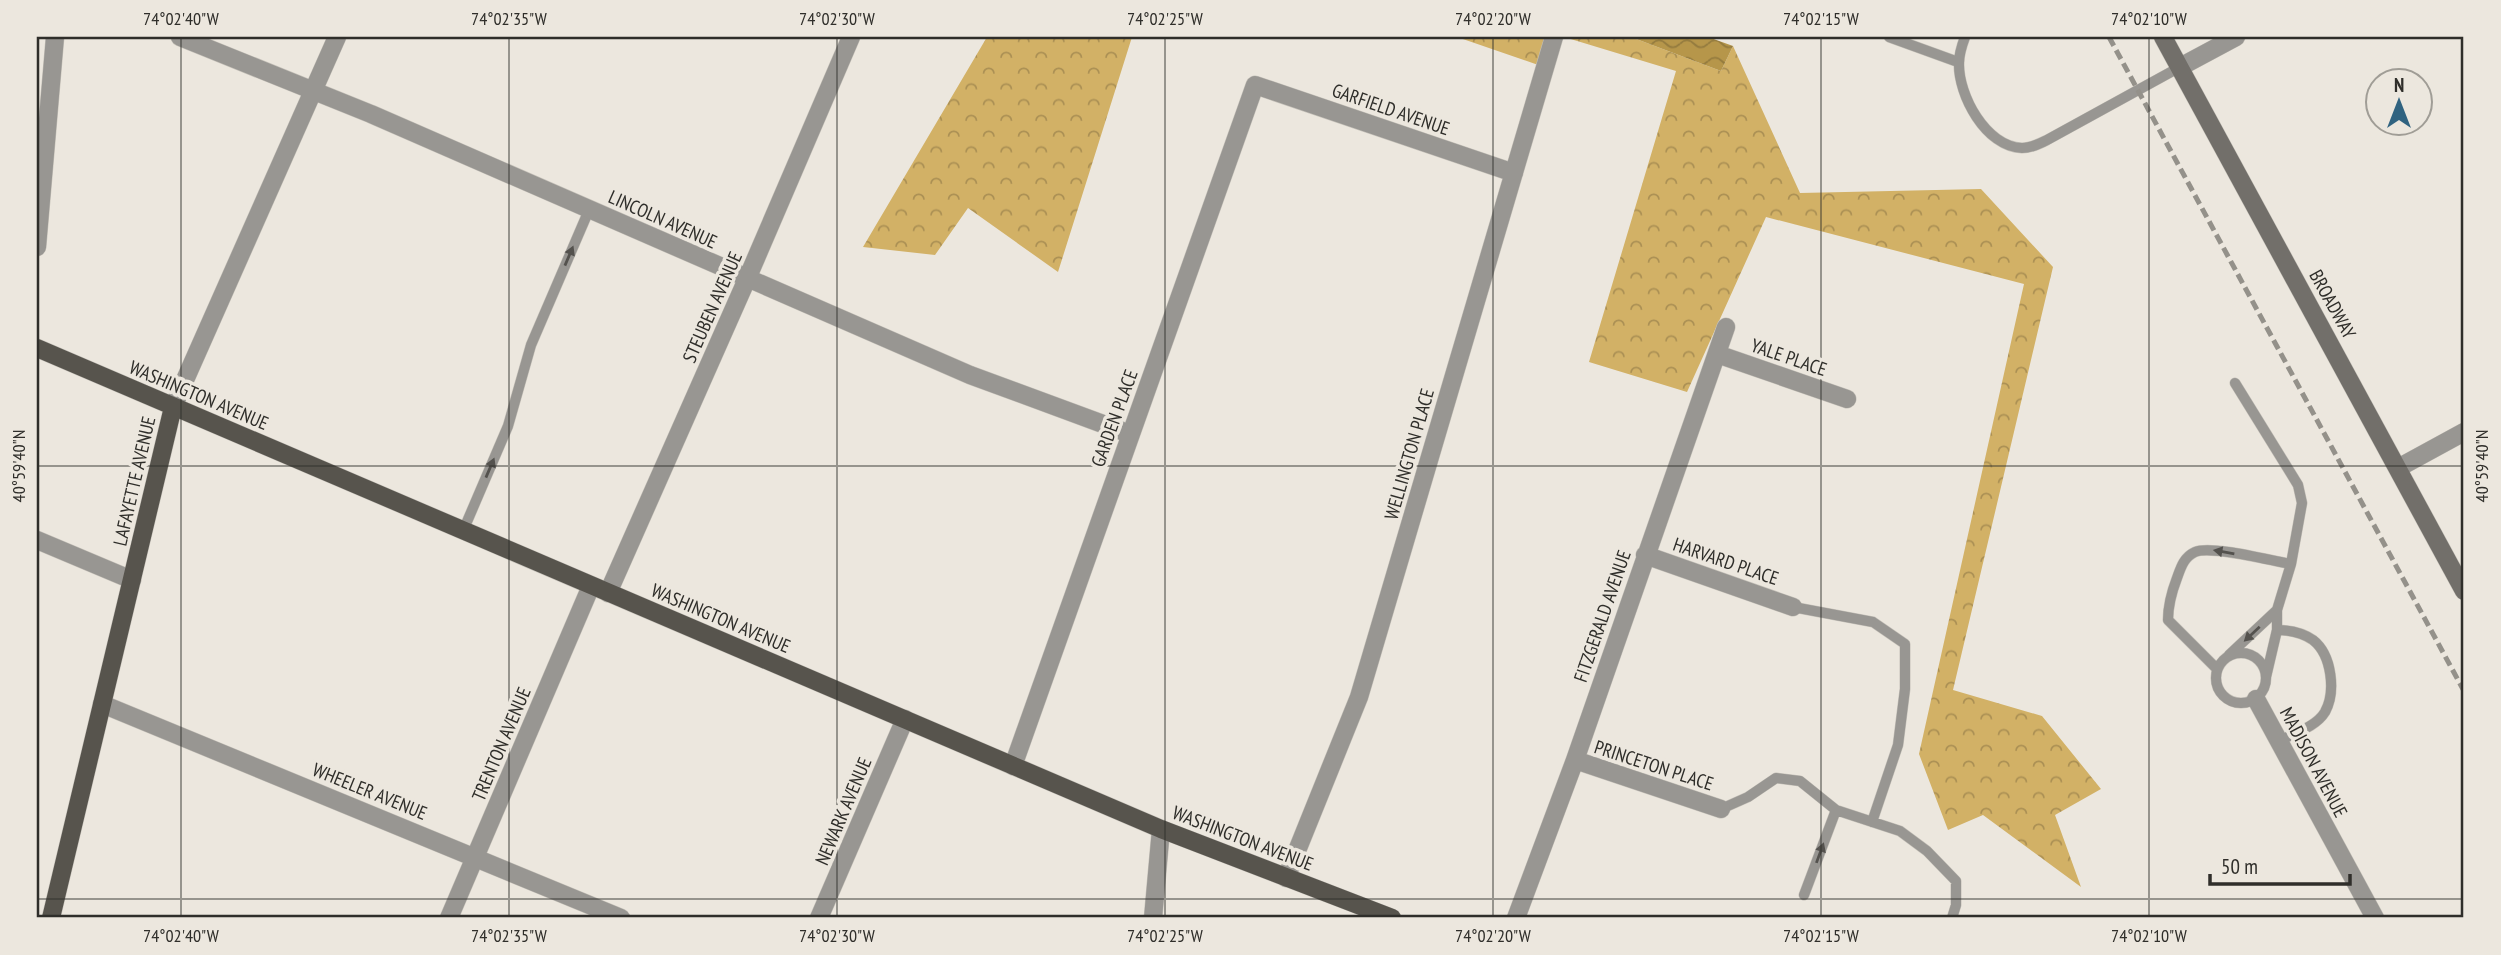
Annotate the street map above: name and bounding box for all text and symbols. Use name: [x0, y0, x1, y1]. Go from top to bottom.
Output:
text: 74°02'40"W: [143, 7, 219, 30]
text: 74°02'35"W: [471, 7, 547, 30]
text: 74°02'30"W: [799, 7, 875, 30]
text: 74°02'25"W: [1127, 7, 1203, 30]
text: 74°02'20"W: [1455, 7, 1531, 30]
text: 74°02'15"W: [1783, 7, 1859, 30]
text: 74°02'10"W: [2111, 7, 2187, 30]
north arrow: [2364, 66, 2434, 136]
text: N: [2394, 73, 2404, 97]
street label: GARFIELD AVENUE: [1329, 78, 1453, 140]
street label: LINCOLN AVENUE: [605, 184, 721, 254]
one-way arrow: [564, 245, 575, 266]
street label: STEUBEN AVENUE: [677, 248, 747, 366]
street label: BROADWAY: [2304, 265, 2362, 343]
street label: YALE PLACE: [1748, 333, 1830, 381]
street label: WASHINGTON AVENUE: [126, 355, 272, 435]
street label: GARDEN PLACE: [1085, 366, 1143, 470]
street label: WELLINGTON PLACE: [1379, 386, 1439, 522]
street label: LAFAYETTE AVENUE: [107, 414, 161, 548]
text: 40°59'40"N: [7, 430, 30, 502]
text: 40°59'40"N: [2470, 430, 2493, 502]
one-way arrow: [484, 458, 496, 478]
street label: HARVARD PLACE: [1670, 532, 1782, 590]
street label: FITZGERALD AVENUE: [1568, 547, 1636, 685]
one-way arrow: [2213, 547, 2235, 558]
street label: WASHINGTON AVENUE: [648, 578, 794, 658]
one-way arrow: [2244, 625, 2261, 641]
street label: TRENTON AVENUE: [466, 683, 536, 805]
street label: MADISON AVENUE: [2275, 703, 2353, 821]
street label: PRINCETON PLACE: [1591, 734, 1717, 796]
street label: NEWARK AVENUE: [810, 754, 876, 868]
street label: WHEELER AVENUE: [309, 757, 431, 825]
street label: WASHINGTON AVENUE: [1169, 800, 1317, 876]
one-way arrow: [1815, 842, 1826, 863]
scale bar: [2210, 843, 2350, 887]
text: 50 m: [2221, 853, 2258, 880]
text: 74°02'40"W: [143, 924, 219, 947]
text: 74°02'35"W: [471, 924, 547, 947]
text: 74°02'30"W: [799, 924, 875, 947]
text: 74°02'25"W: [1127, 924, 1203, 947]
text: 74°02'20"W: [1455, 924, 1531, 947]
text: 74°02'15"W: [1783, 924, 1859, 947]
text: 74°02'10"W: [2111, 924, 2187, 947]

